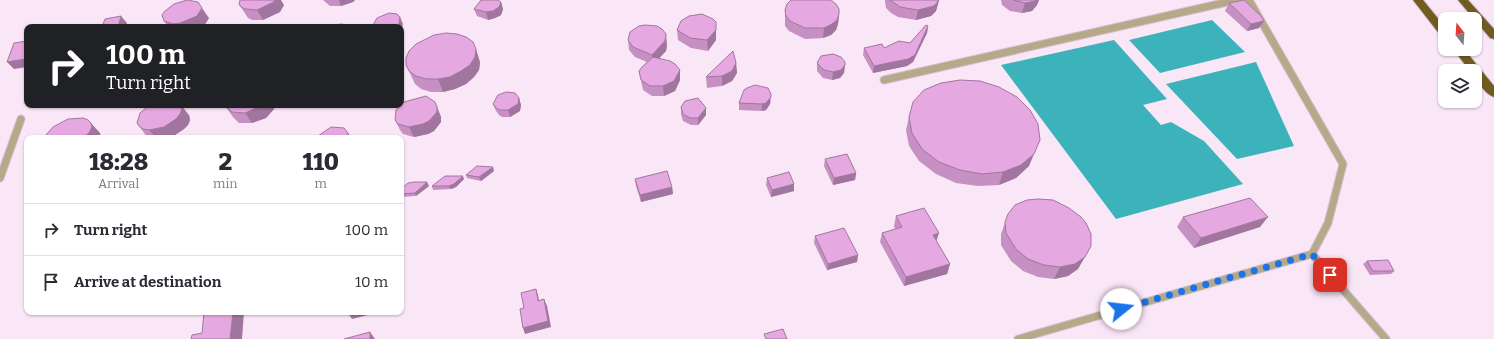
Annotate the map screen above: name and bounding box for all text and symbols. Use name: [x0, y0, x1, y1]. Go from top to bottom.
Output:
north arrow: [1438, 12, 1482, 56]
map controls: [1438, 12, 1482, 108]
text: 100 m: [106, 38, 185, 71]
icon: right: [40, 40, 92, 92]
button: layers: [1438, 64, 1482, 108]
text: Turn right: [106, 72, 191, 94]
text: 18:28: [89, 148, 148, 176]
text: 2: [218, 148, 232, 176]
text: 110: [303, 148, 339, 176]
text: Arrival: [98, 176, 139, 191]
text: min: [213, 176, 238, 191]
text: m: [315, 176, 327, 191]
icon: right: [40, 219, 62, 241]
text: Turn right: [74, 221, 147, 239]
text: 100 m: [345, 221, 388, 239]
pin: [1313, 258, 1347, 292]
icon: arrive: [1319, 264, 1341, 286]
icon: arrive: [40, 271, 62, 293]
text: Arrive at destination: [74, 273, 221, 291]
text: 10 m: [355, 273, 388, 291]
position arrow: [1100, 288, 1142, 330]

